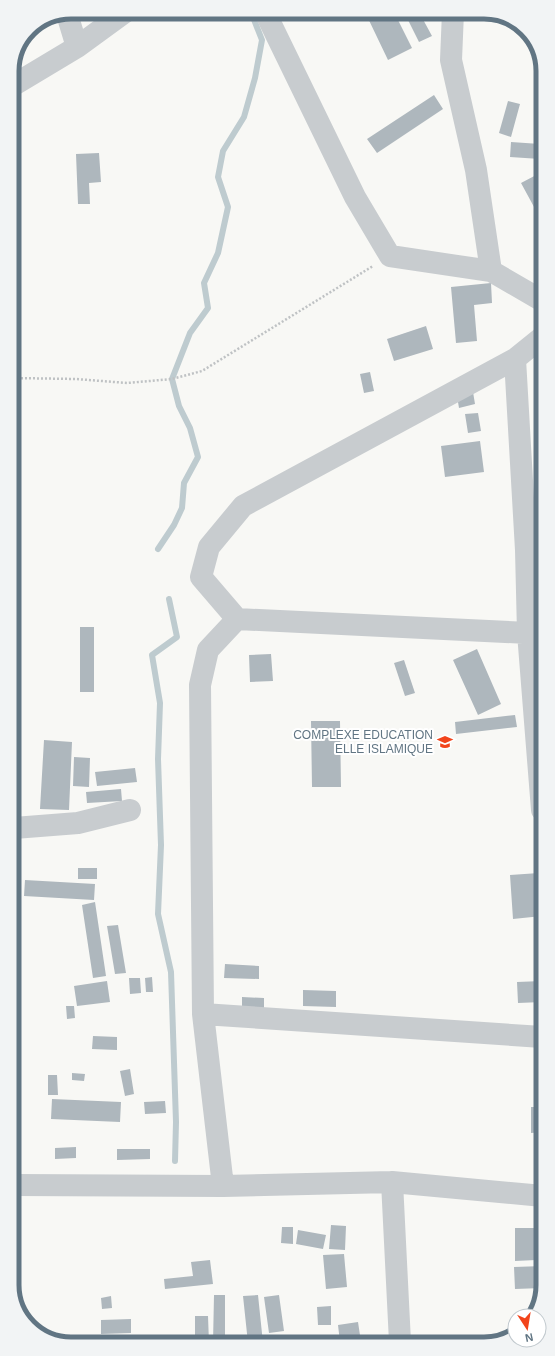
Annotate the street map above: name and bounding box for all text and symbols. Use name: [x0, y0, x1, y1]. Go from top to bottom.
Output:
place label: COMPLEXE EDUCATION ELLE ISLAMIQUE: [293, 728, 433, 756]
school or university icon: COMPLEXE EDUCATION ELLE ISLAMIQUE: [436, 733, 454, 751]
north arrow: [507, 1308, 547, 1348]
text: N: [524, 1331, 534, 1344]

